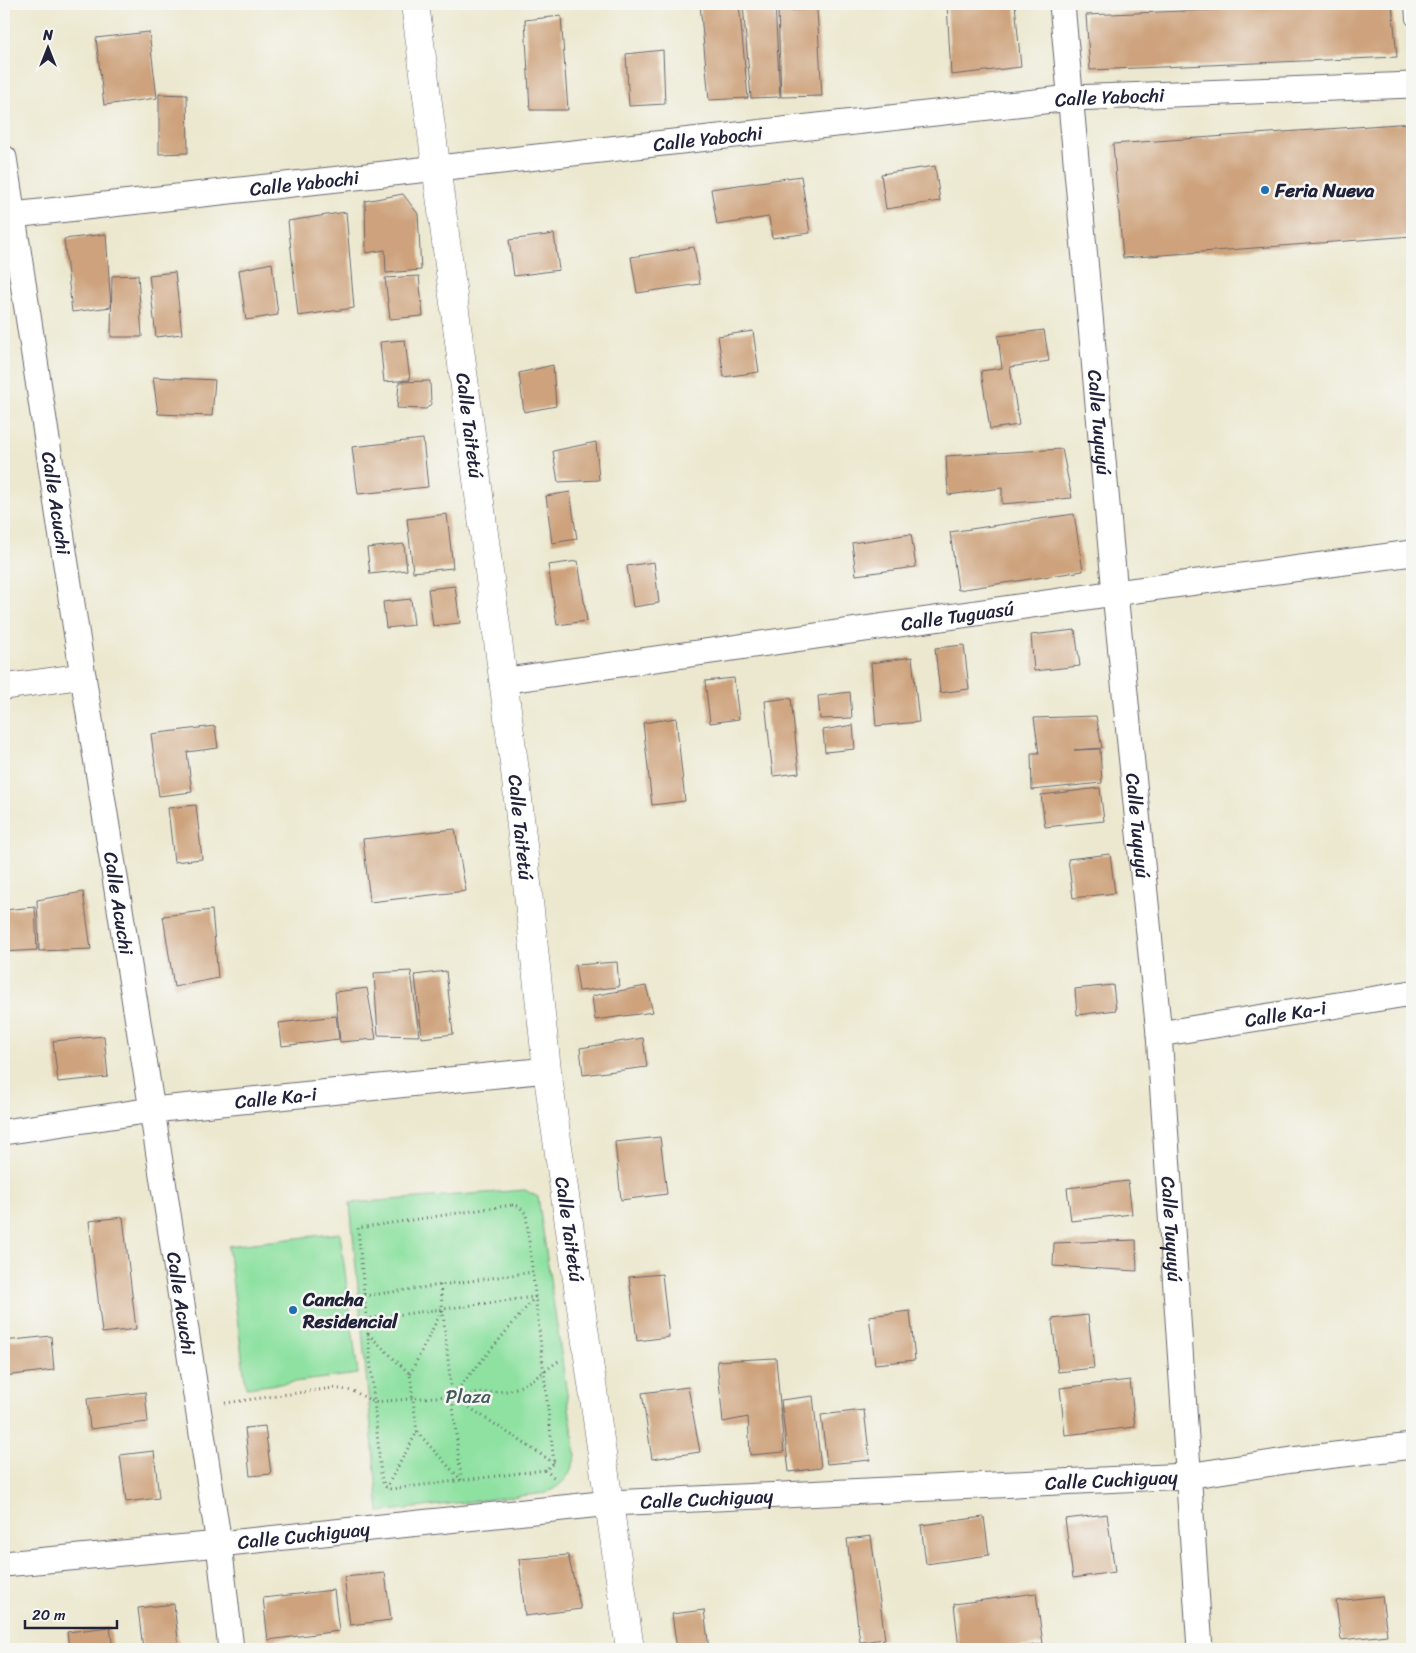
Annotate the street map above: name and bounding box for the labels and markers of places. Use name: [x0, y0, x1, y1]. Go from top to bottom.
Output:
place label: Feria Nueva: [1274, 174, 1375, 207]
marker: Feria Nueva: [1259, 184, 1271, 196]
place label: Cancha Residencial: [302, 1283, 399, 1338]
marker: Cancha Residencial: [287, 1304, 299, 1316]

